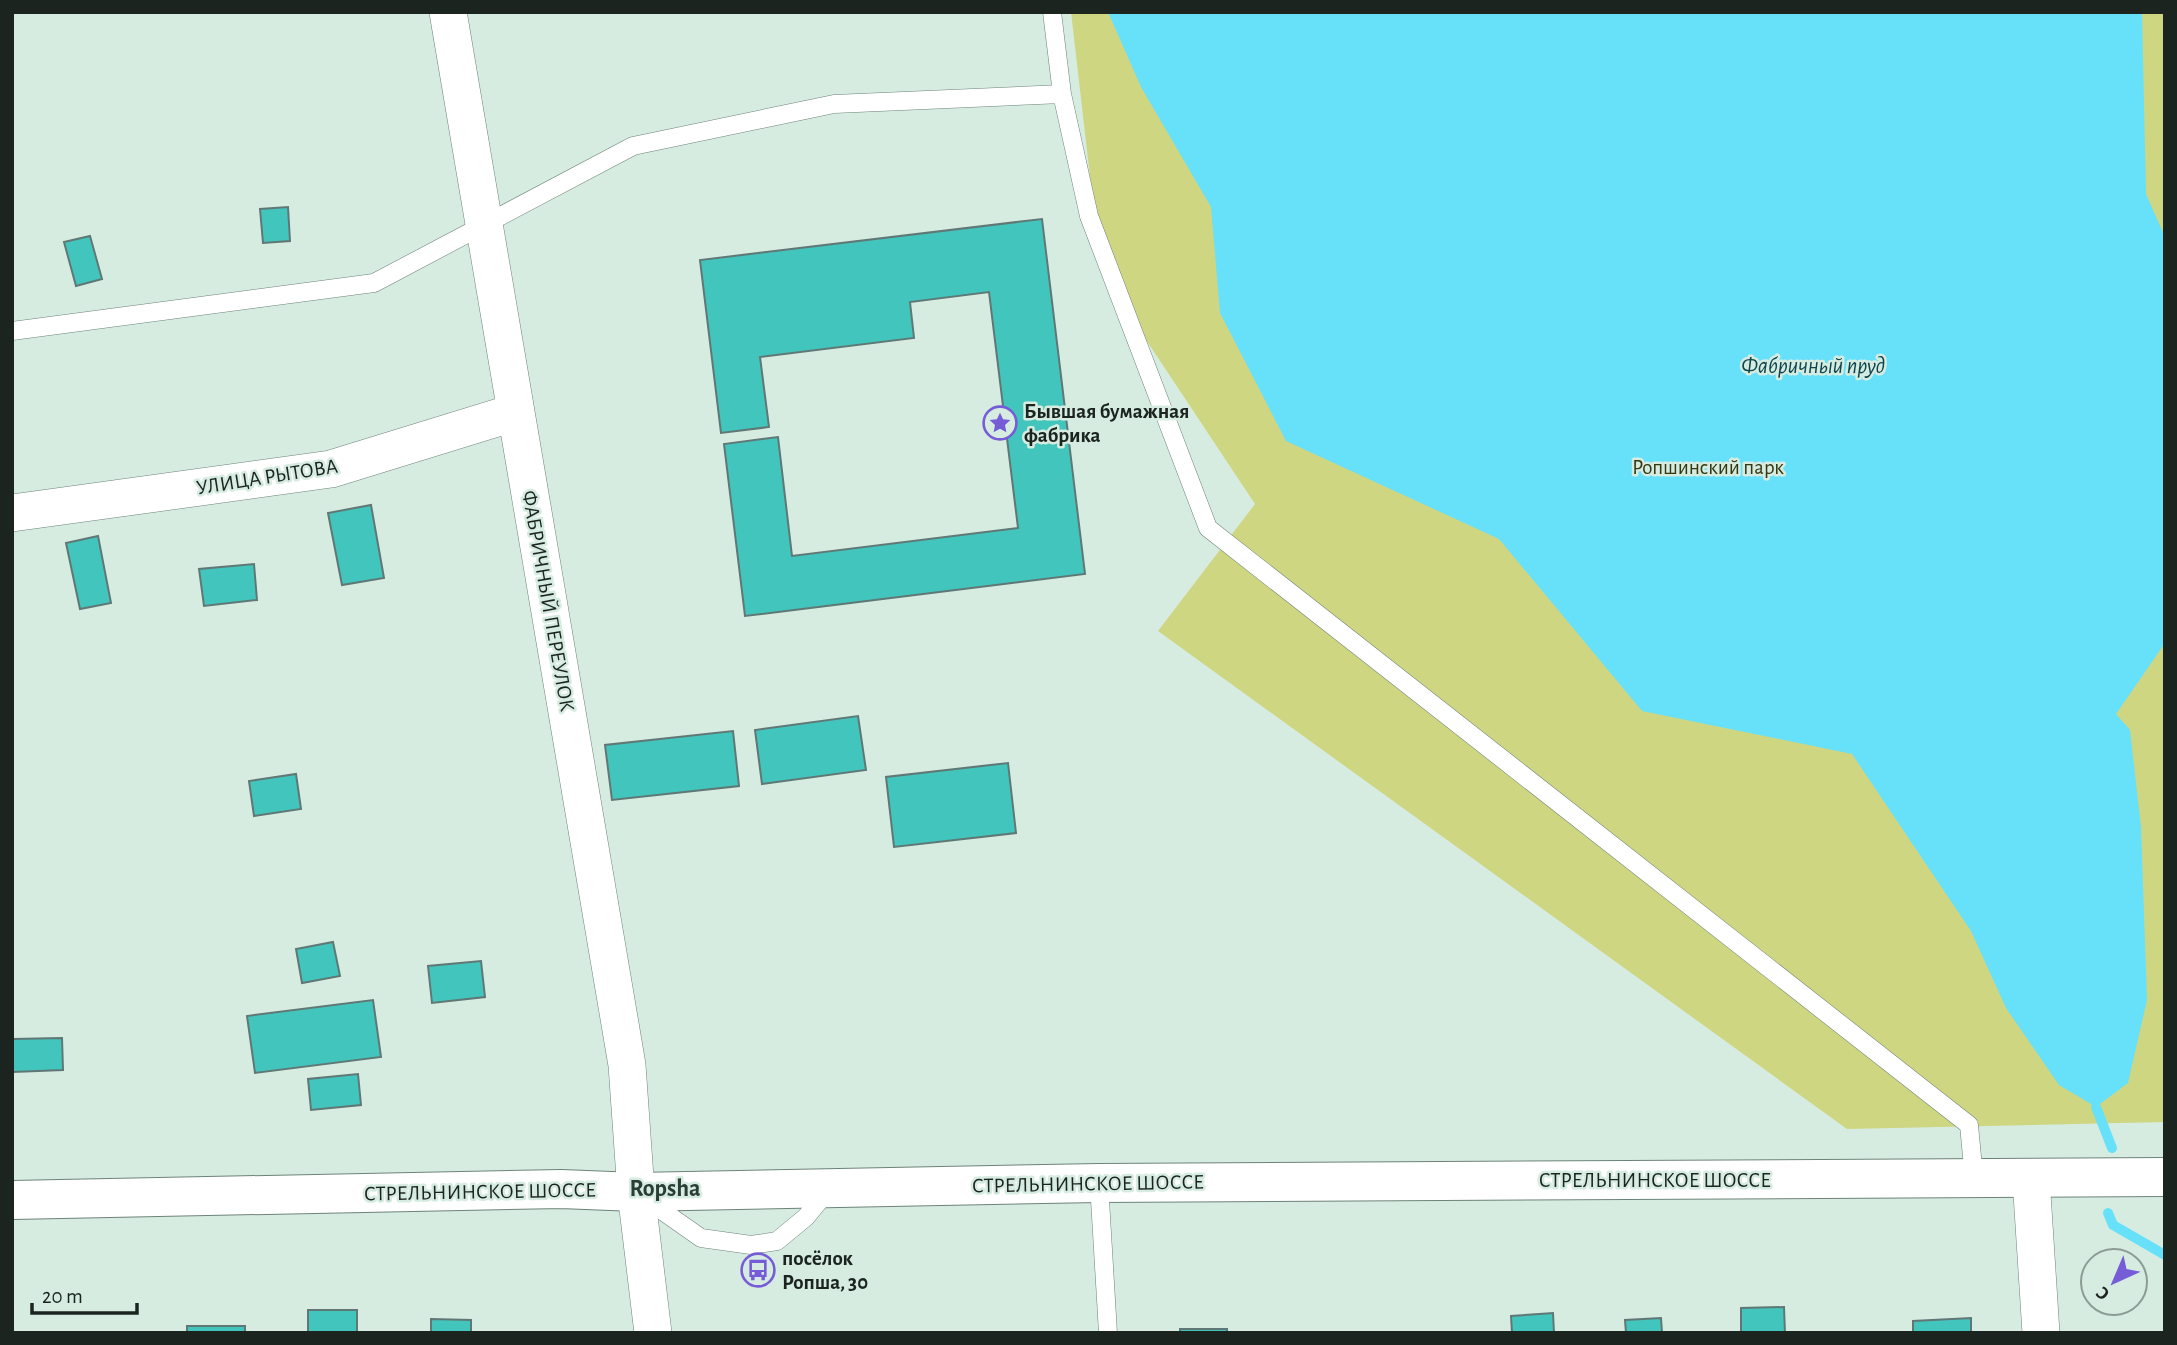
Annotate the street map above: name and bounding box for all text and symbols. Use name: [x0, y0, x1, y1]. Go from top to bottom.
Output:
water label: Фабричный пруд: [1741, 355, 1885, 378]
place label: Бывшая бумажная фабрика: [1024, 401, 1189, 446]
place icon: Бывшая бумажная фабрика: [981, 404, 1019, 442]
street label: УЛИЦА РЫТОВА: [195, 455, 339, 499]
park label: Ропшинский парк: [1632, 457, 1784, 478]
street label: ФАБРИЧНЫЙ ПЕРЕУЛОК: [518, 489, 579, 713]
street label: СТРЕЛЬНИНСКОЕ ШОССЕ: [1539, 1170, 1771, 1191]
street label: СТРЕЛЬНИНСКОЕ ШОССЕ: [972, 1171, 1204, 1197]
district label: Ropsha: [629, 1177, 701, 1201]
street label: СТРЕЛЬНИНСКОЕ ШОССЕ: [364, 1179, 596, 1205]
north arrow: [2079, 1247, 2149, 1317]
place label: посёлок Ропша, 30: [782, 1248, 868, 1293]
bus stop icon: посёлок Ропша, 30: [739, 1251, 777, 1289]
scale bar: [32, 1272, 136, 1316]
text: С: [2093, 1283, 2114, 1304]
text: 20 m: [42, 1286, 83, 1307]

